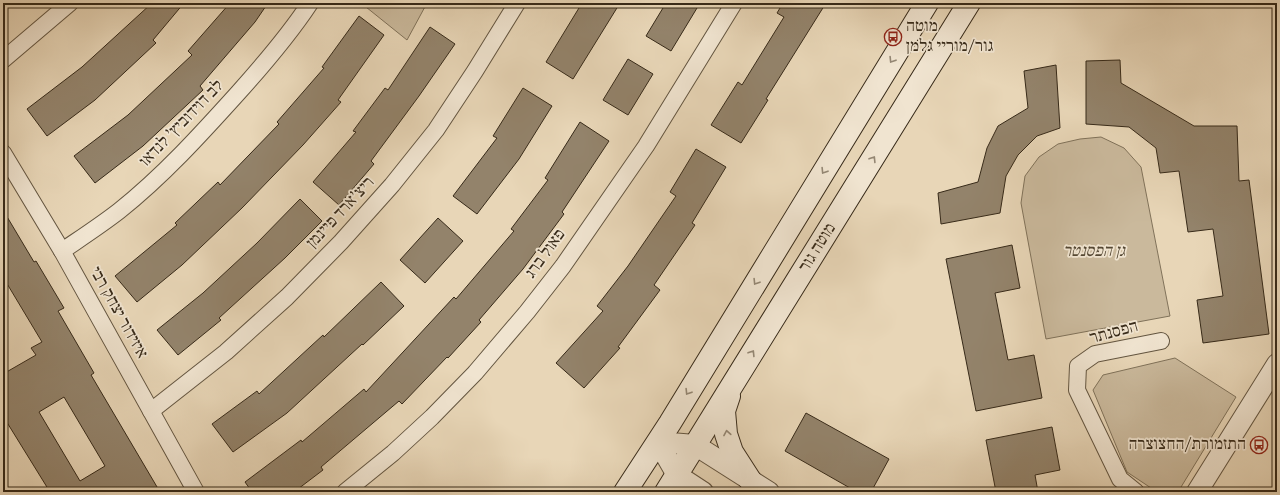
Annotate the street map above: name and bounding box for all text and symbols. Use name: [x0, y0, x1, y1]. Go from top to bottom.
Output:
place label: מוטה גור/מוריי גלמן: [906, 15, 994, 59]
bus stop icon: מוטה גור/מוריי גלמן: [883, 27, 903, 47]
one-way arrow: [890, 56, 897, 63]
street label: לב דוידוביץ' לנדאו: [134, 75, 230, 173]
one-way arrow: [868, 156, 875, 163]
one-way arrow: [822, 167, 829, 174]
street label: ריצ'ארד פיינמן: [301, 172, 381, 254]
street label: מוטה גור: [794, 219, 842, 277]
street label: פאול ברג: [520, 224, 572, 284]
park label: גן הפסנטר: [1063, 240, 1126, 264]
street label: איזידור יצחק רבי: [83, 263, 153, 363]
one-way arrow: [754, 278, 761, 285]
street label: הפסנתר: [1087, 315, 1141, 351]
one-way arrow: [748, 350, 755, 357]
one-way arrow: [686, 388, 693, 395]
one-way arrow: [723, 430, 731, 436]
place label: התזמורת/החצוצרה: [1128, 433, 1246, 457]
bus stop icon: התזמורת/החצוצרה: [1249, 435, 1269, 455]

